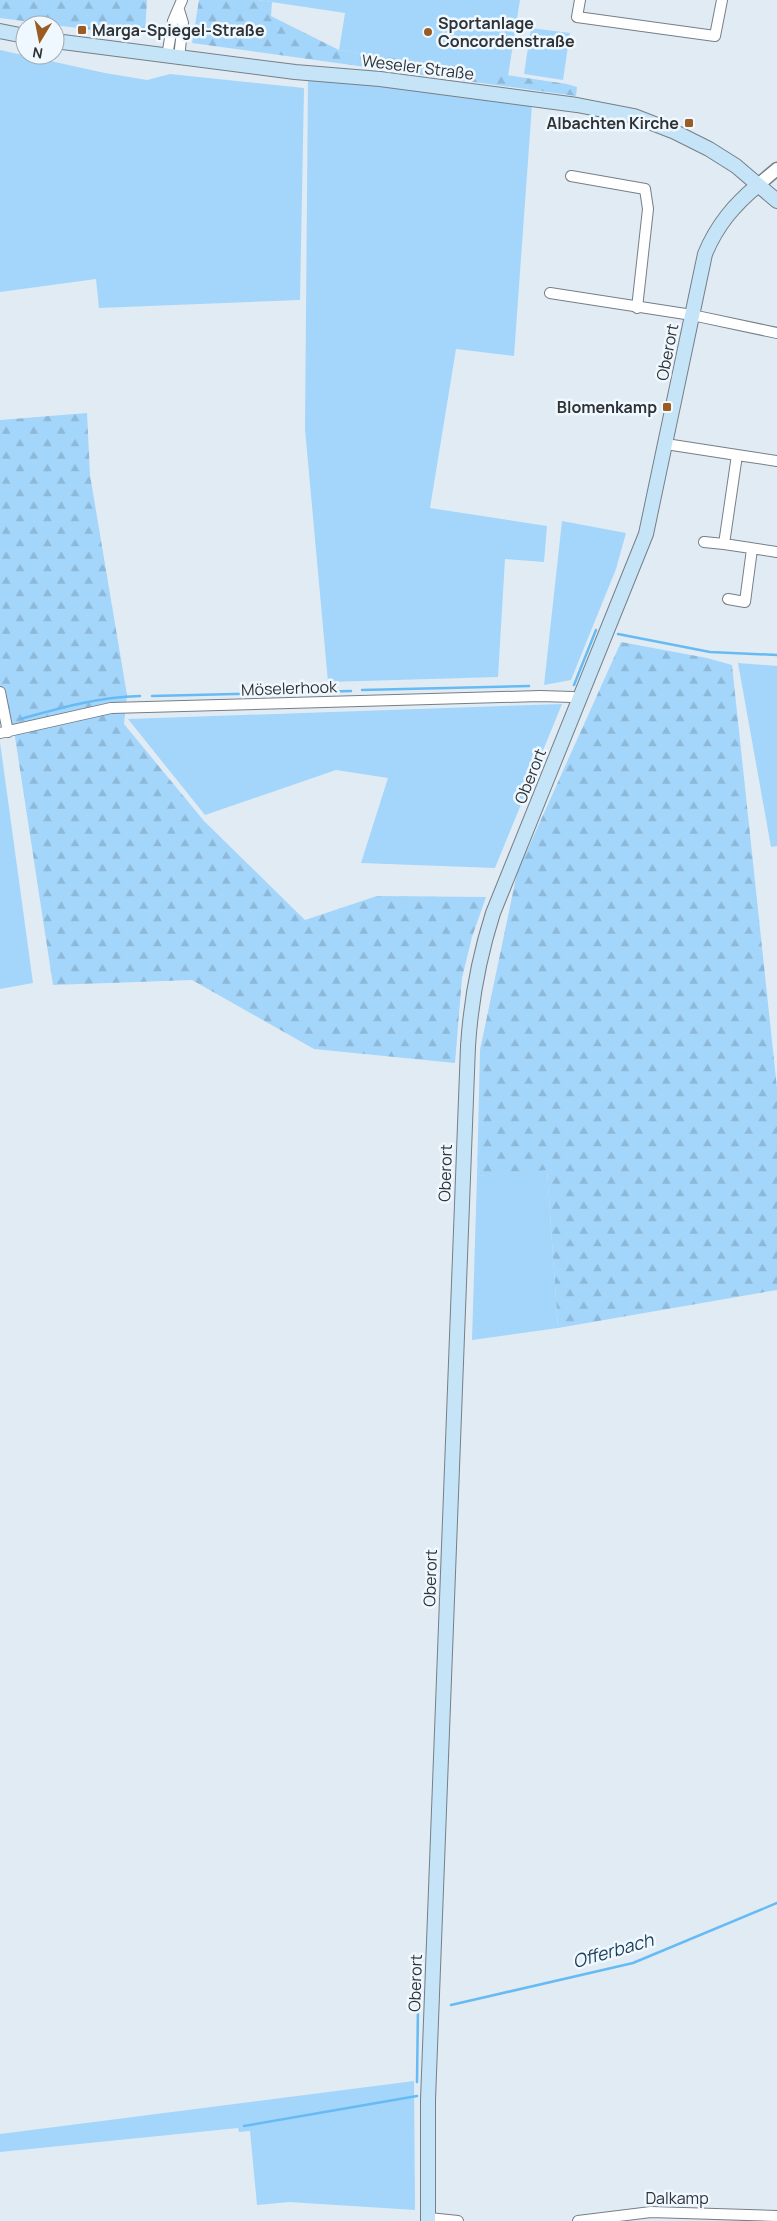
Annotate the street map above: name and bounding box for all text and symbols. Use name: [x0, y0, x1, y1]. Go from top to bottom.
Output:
place label: Sportanlage Concordenstraße: [438, 12, 575, 52]
north arrow: [15, 15, 65, 65]
place label: Marga-Spiegel-Straße: [92, 19, 265, 41]
marker: Marga-Spiegel-Straße: [76, 24, 88, 36]
marker: Sportanlage Concordenstraße: [422, 26, 434, 38]
text: N: [31, 43, 44, 64]
street label: Weseler Straße: [361, 49, 475, 85]
place label: Albachten Kirche: [546, 112, 679, 134]
marker: Albachten Kirche: [683, 117, 695, 129]
street label: Oberort: [651, 322, 683, 382]
place label: Blomenkamp: [557, 396, 657, 418]
marker: Blomenkamp: [661, 401, 673, 413]
street label: Möselerhook: [241, 675, 338, 701]
street label: Oberort: [509, 745, 551, 807]
street label: Oberort: [433, 1144, 457, 1202]
street label: Oberort: [418, 1549, 442, 1607]
water label: Offerbach: [570, 1927, 657, 1973]
street label: Oberort: [403, 1954, 427, 2012]
street label: Dalkamp: [645, 2187, 709, 2209]

